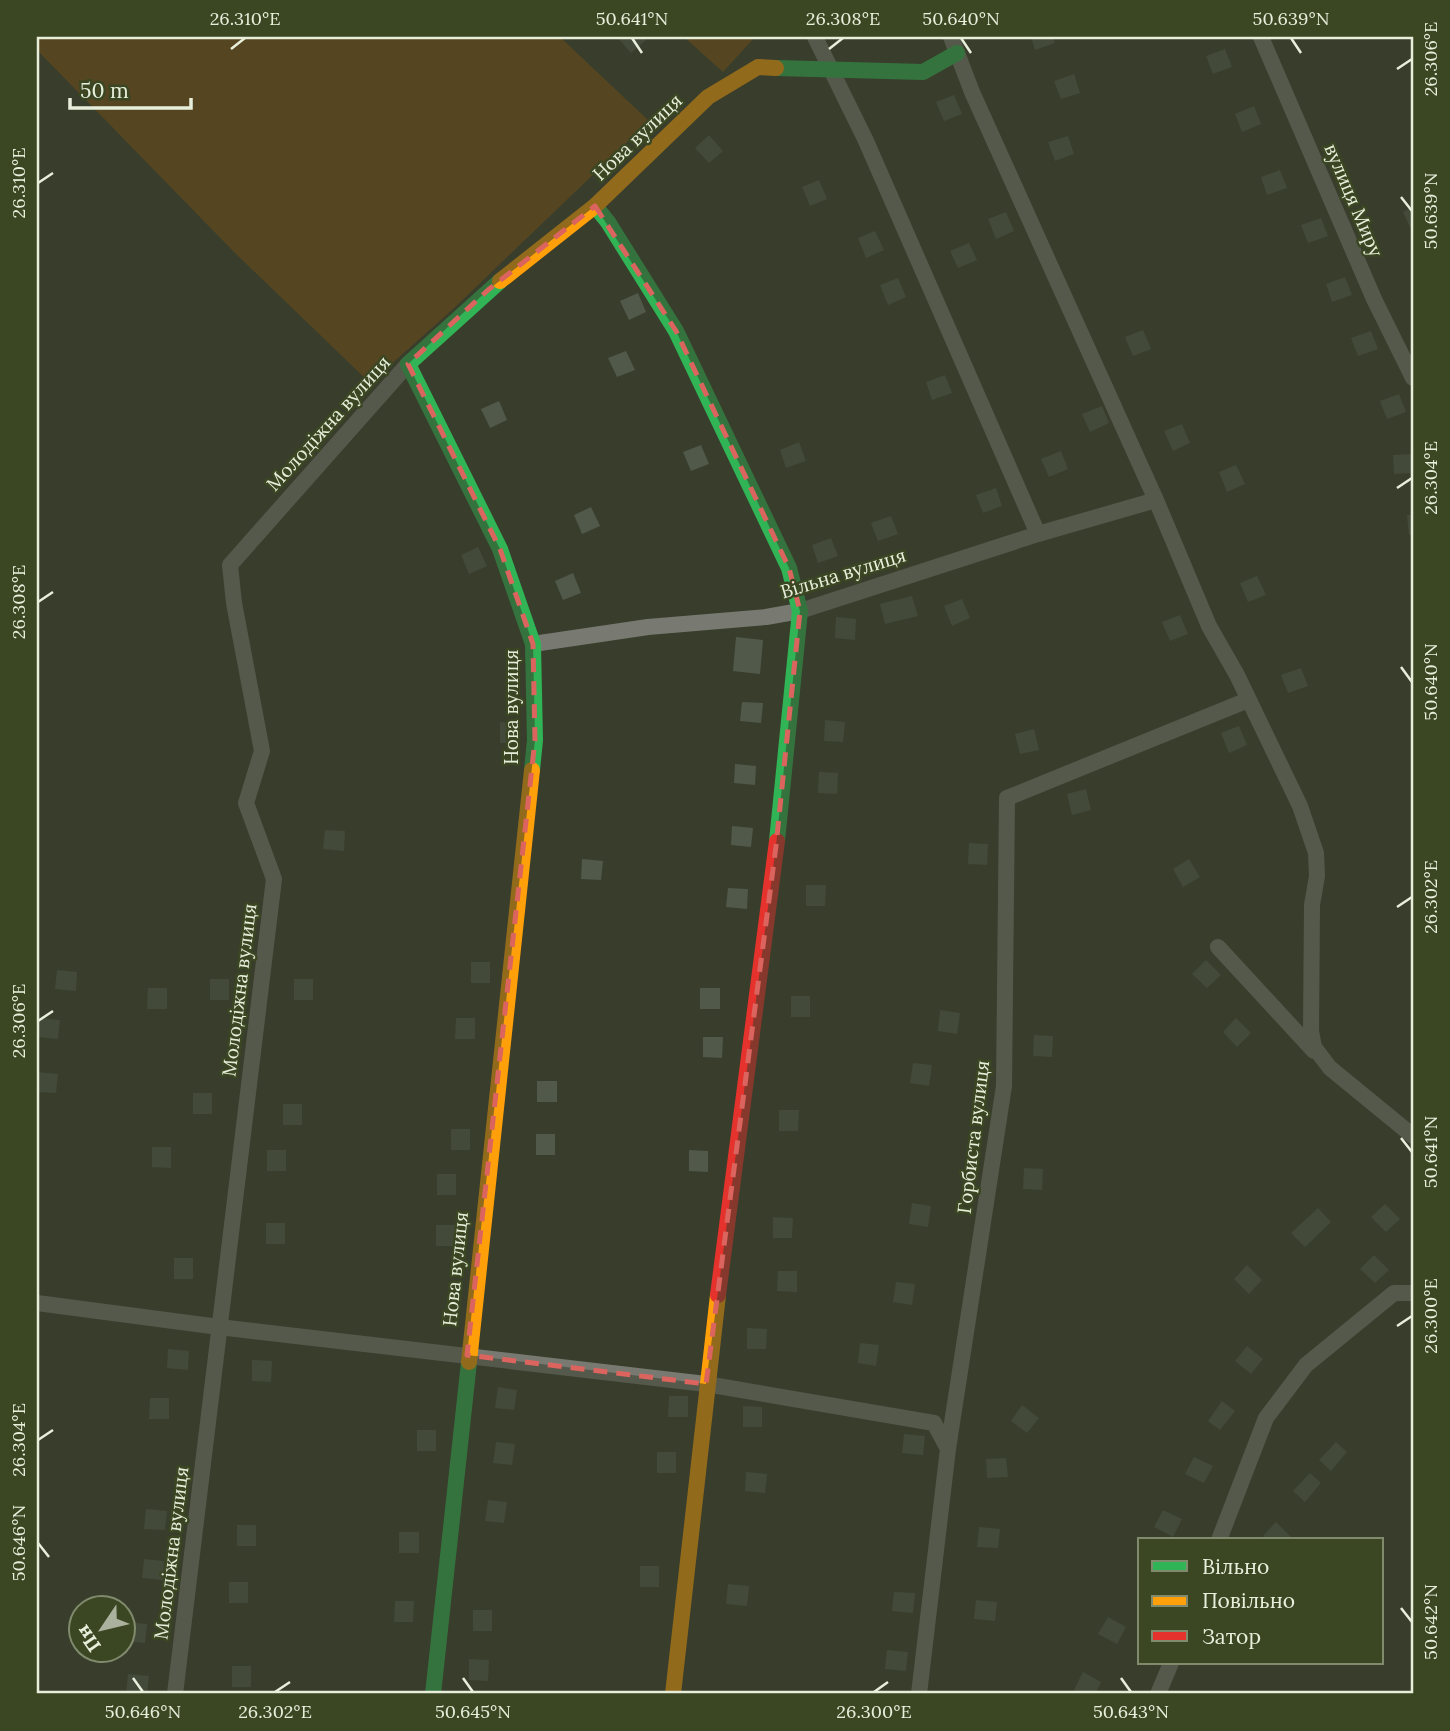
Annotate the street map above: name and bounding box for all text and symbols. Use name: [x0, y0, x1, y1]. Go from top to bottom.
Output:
text: 26.310°E: [210, 7, 280, 30]
text: 50.641°N: [596, 7, 668, 30]
text: 26.308°E: [806, 7, 880, 30]
text: 50.640°N: [922, 7, 1000, 30]
text: 50.639°N: [1253, 7, 1329, 30]
text: 26.306°E: [1419, 22, 1442, 96]
scale bar: [70, 66, 191, 110]
text: 50 m: [80, 77, 129, 104]
street label: Нова вулиця: [587, 88, 687, 186]
street label: вулиця Миру: [1319, 140, 1389, 260]
text: 26.310°E: [7, 148, 30, 218]
text: 50.639°N: [1419, 173, 1442, 249]
street label: Молодіжна вулиця: [261, 350, 395, 496]
text: 26.304°E: [1419, 441, 1442, 515]
street label: Вільна вулиця: [777, 543, 909, 603]
text: 26.308°E: [7, 565, 30, 639]
text: 50.640°N: [1419, 643, 1442, 721]
street label: Нова вулиця: [499, 649, 523, 765]
text: 26.302°E: [1419, 860, 1442, 934]
street label: Молодіжна вулиця: [216, 902, 262, 1078]
text: 26.306°E: [7, 984, 30, 1058]
street label: Горбиста вулиця: [952, 1059, 994, 1215]
text: 50.641°N: [1419, 1116, 1442, 1188]
street label: Нова вулиця: [437, 1210, 473, 1328]
text: 26.300°E: [1419, 1278, 1442, 1354]
text: 26.304°E: [7, 1403, 30, 1477]
street label: Молодіжна вулиця: [148, 1465, 194, 1641]
text: 50.646°N: [7, 1505, 30, 1581]
legend: [1138, 1538, 1384, 1664]
text: Вільно: [1202, 1553, 1269, 1580]
text: 50.642°N: [1419, 1584, 1442, 1660]
text: Повільно: [1202, 1587, 1295, 1614]
north arrow: [66, 1594, 136, 1664]
text: Пн: [70, 1621, 106, 1657]
text: Затор: [1202, 1623, 1261, 1650]
text: 50.646°N: [105, 1700, 181, 1723]
text: 26.302°E: [238, 1700, 312, 1723]
text: 50.645°N: [435, 1700, 511, 1723]
text: 26.300°E: [836, 1700, 912, 1723]
text: 50.643°N: [1093, 1700, 1169, 1723]

